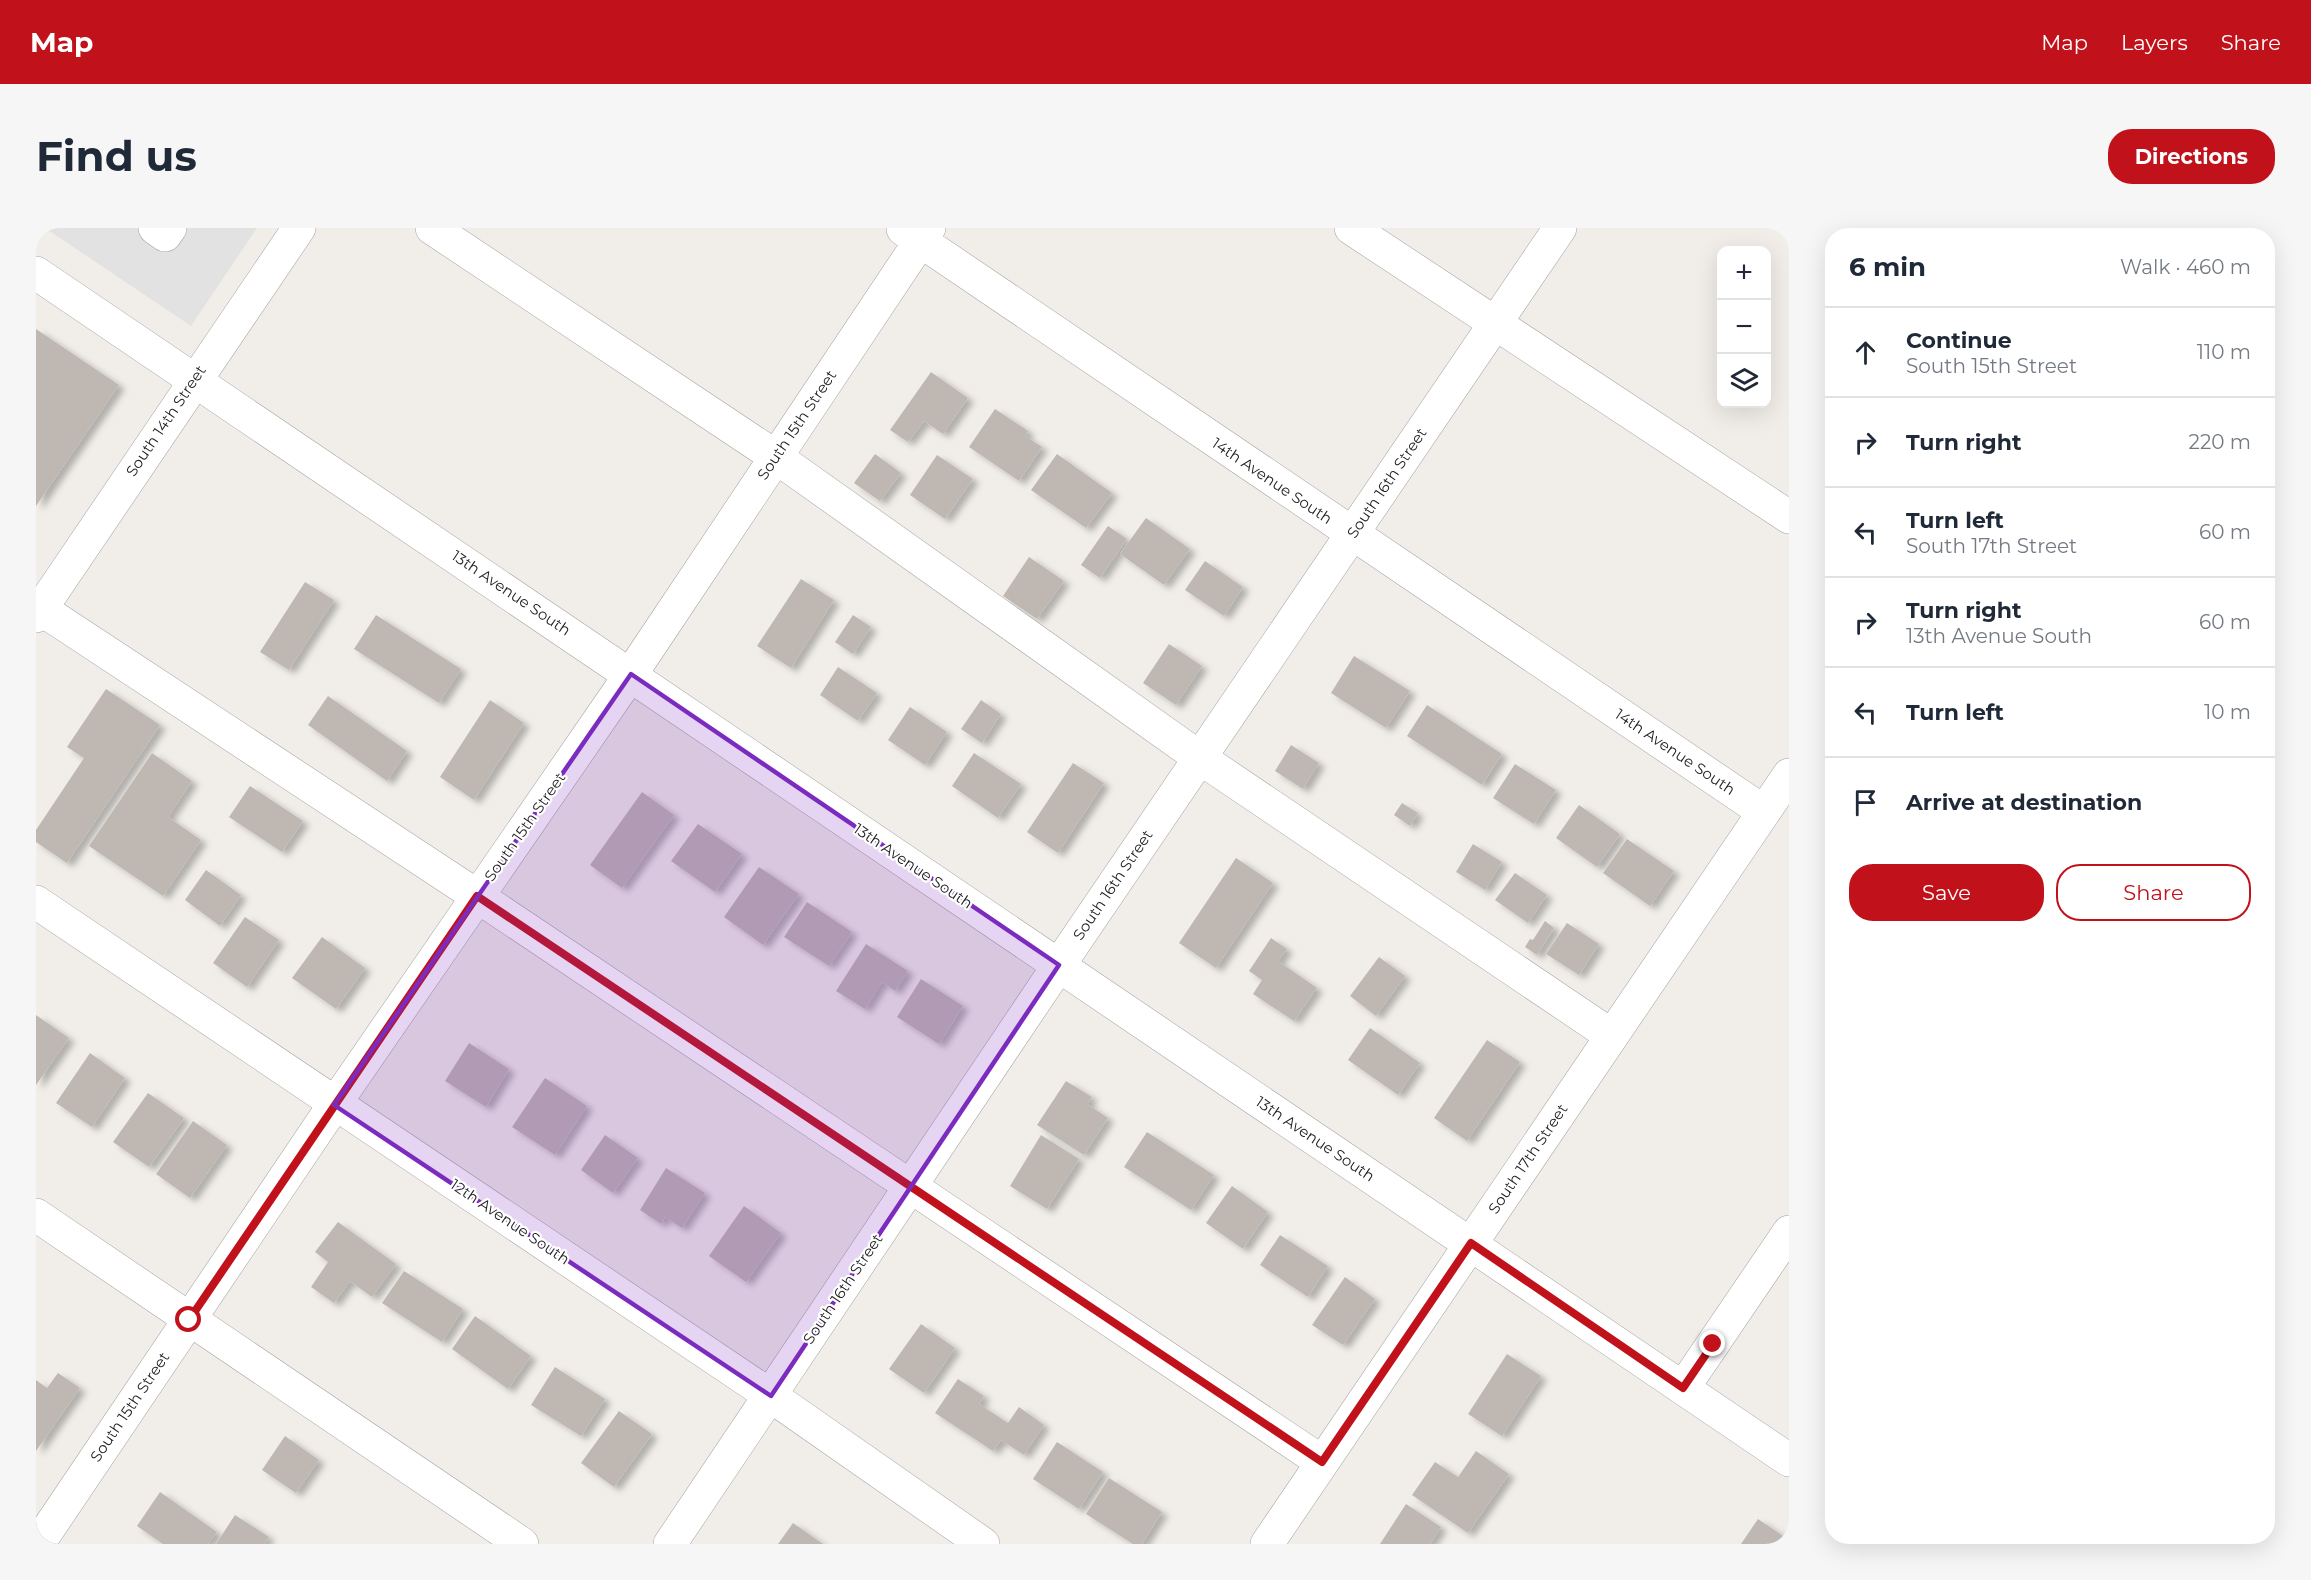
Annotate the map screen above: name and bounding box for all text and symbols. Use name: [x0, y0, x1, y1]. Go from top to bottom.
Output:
text: Map: [30, 25, 93, 59]
text: Map: [2041, 30, 2088, 55]
text: Layers: [2121, 30, 2188, 55]
text: Share: [2221, 30, 2281, 55]
button: Directions: [2108, 129, 2275, 184]
text: Find us: [36, 130, 197, 182]
map controls: [1717, 246, 1771, 408]
button: +: [1717, 246, 1771, 300]
text: 6 min: [1849, 251, 1926, 283]
text: Walk · 460 m: [2120, 255, 2251, 279]
button: −: [1717, 300, 1771, 354]
text: Continue: [1906, 327, 2012, 354]
icon: ahead: [1849, 336, 1882, 369]
text: 110 m: [2197, 340, 2251, 364]
button: layers: [1717, 354, 1771, 408]
text: South 15th Street: [1906, 354, 2077, 378]
street label: South 14th Street: [121, 362, 210, 480]
street label: South 15th Street: [753, 366, 840, 483]
street label: South 16th Street: [1343, 424, 1431, 541]
icon: right: [1849, 426, 1882, 459]
text: Turn right: [1906, 429, 2021, 456]
text: 220 m: [2189, 430, 2251, 454]
street label: 14th Avenue South: [1209, 433, 1336, 528]
text: Turn left: [1906, 507, 2004, 534]
icon: left: [1849, 516, 1882, 549]
text: 60 m: [2199, 520, 2251, 544]
text: South 17th Street: [1906, 534, 2077, 558]
street label: 13th Avenue South: [448, 546, 574, 639]
text: Turn right: [1906, 597, 2021, 624]
icon: right: [1849, 606, 1882, 639]
text: 60 m: [2199, 610, 2251, 634]
text: 13th Avenue South: [1906, 624, 2092, 648]
icon: left: [1849, 696, 1882, 729]
text: Turn left: [1906, 699, 2004, 726]
text: 10 m: [2204, 700, 2251, 724]
street label: 14th Avenue South: [1612, 704, 1739, 799]
street label: South 15th Street: [480, 769, 569, 885]
icon: arrive: [1849, 786, 1882, 819]
text: Arrive at destination: [1906, 789, 2142, 816]
street label: 13th Avenue South: [850, 819, 976, 912]
street label: South 16th Street: [1069, 826, 1157, 943]
button: Save: [1849, 864, 2044, 921]
button: Share: [2056, 864, 2251, 921]
street label: 13th Avenue South: [1252, 1092, 1378, 1185]
street label: South 17th Street: [1484, 1100, 1571, 1217]
street label: 12th Avenue South: [447, 1175, 573, 1268]
street label: South 16th Street: [799, 1230, 887, 1347]
route start: [175, 1306, 201, 1332]
route end: [1699, 1330, 1725, 1356]
street label: South 15th Street: [86, 1348, 173, 1465]

